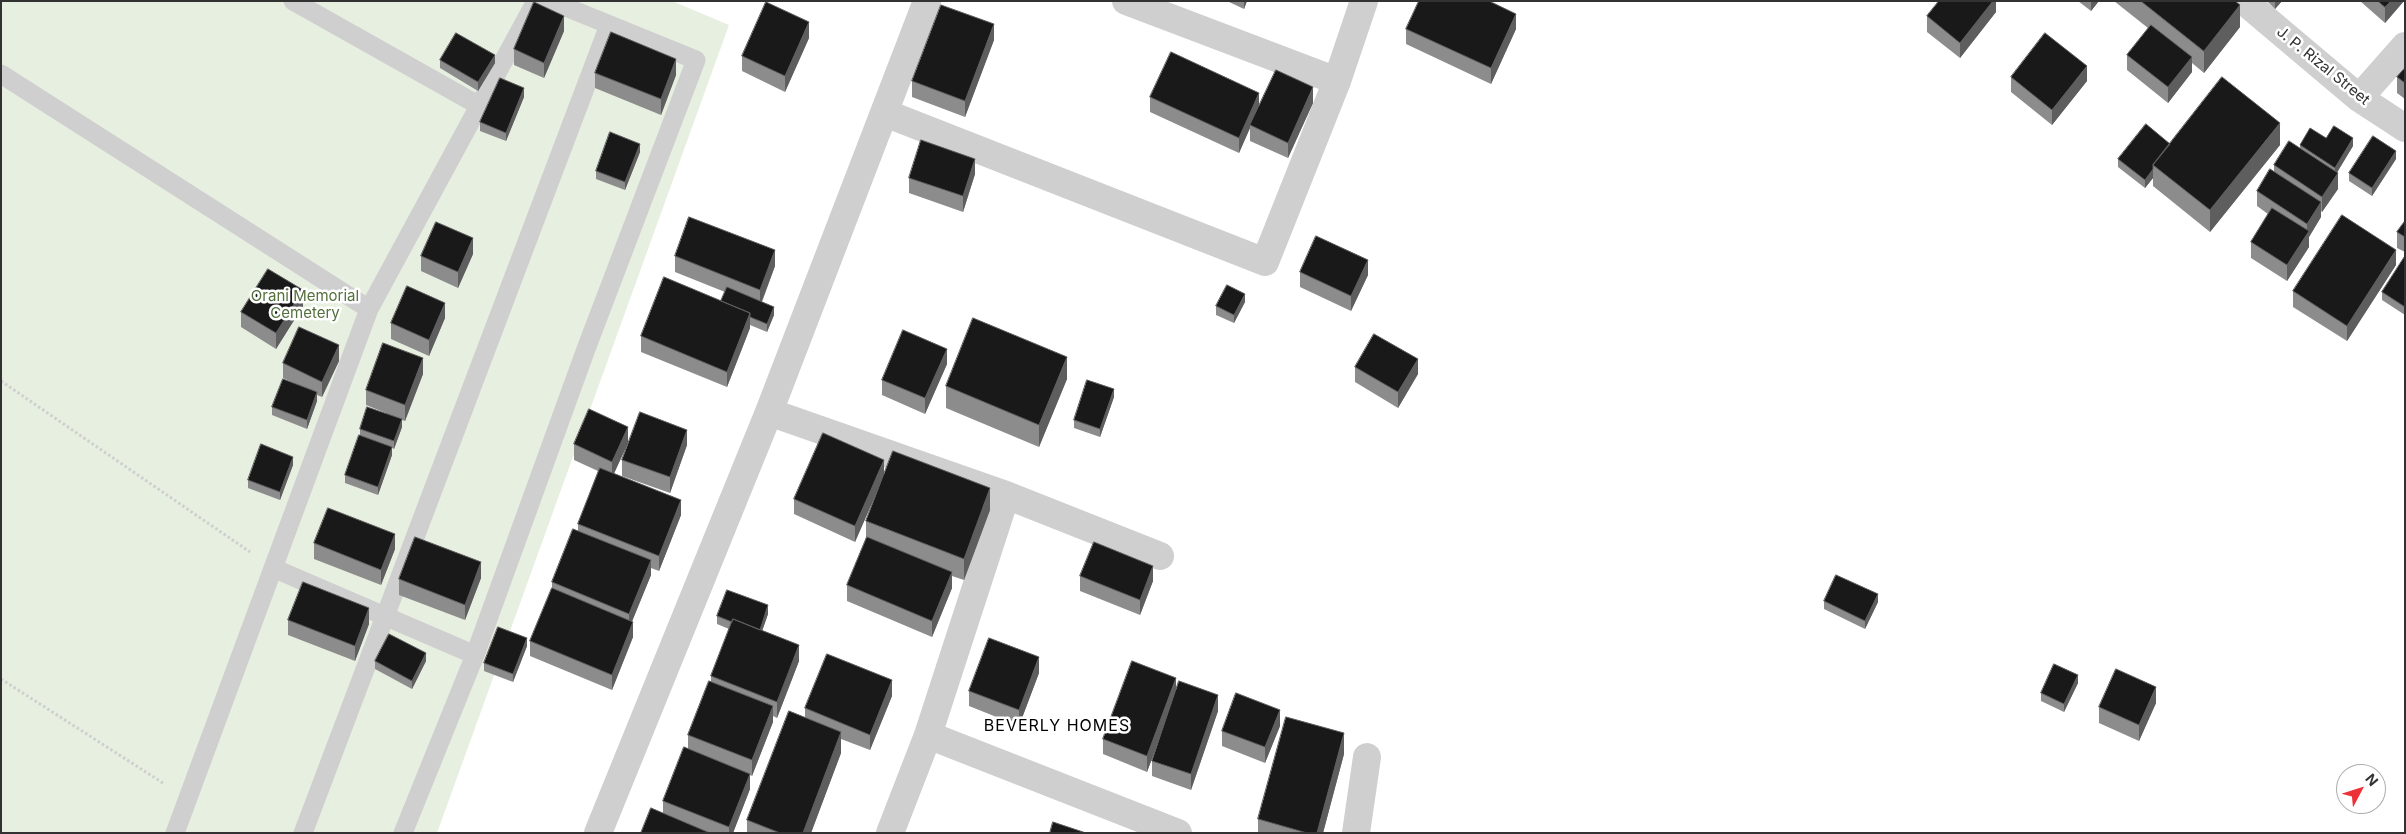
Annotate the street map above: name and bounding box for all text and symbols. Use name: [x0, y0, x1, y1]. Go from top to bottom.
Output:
street label: J. P. Rizal Street: [2273, 23, 2373, 109]
park label: Orani Memorial Cemetery: [251, 287, 359, 322]
district label: BEVERLY HOMES: [982, 716, 1132, 736]
north arrow: [2336, 764, 2386, 814]
text: N: [2362, 770, 2382, 789]

